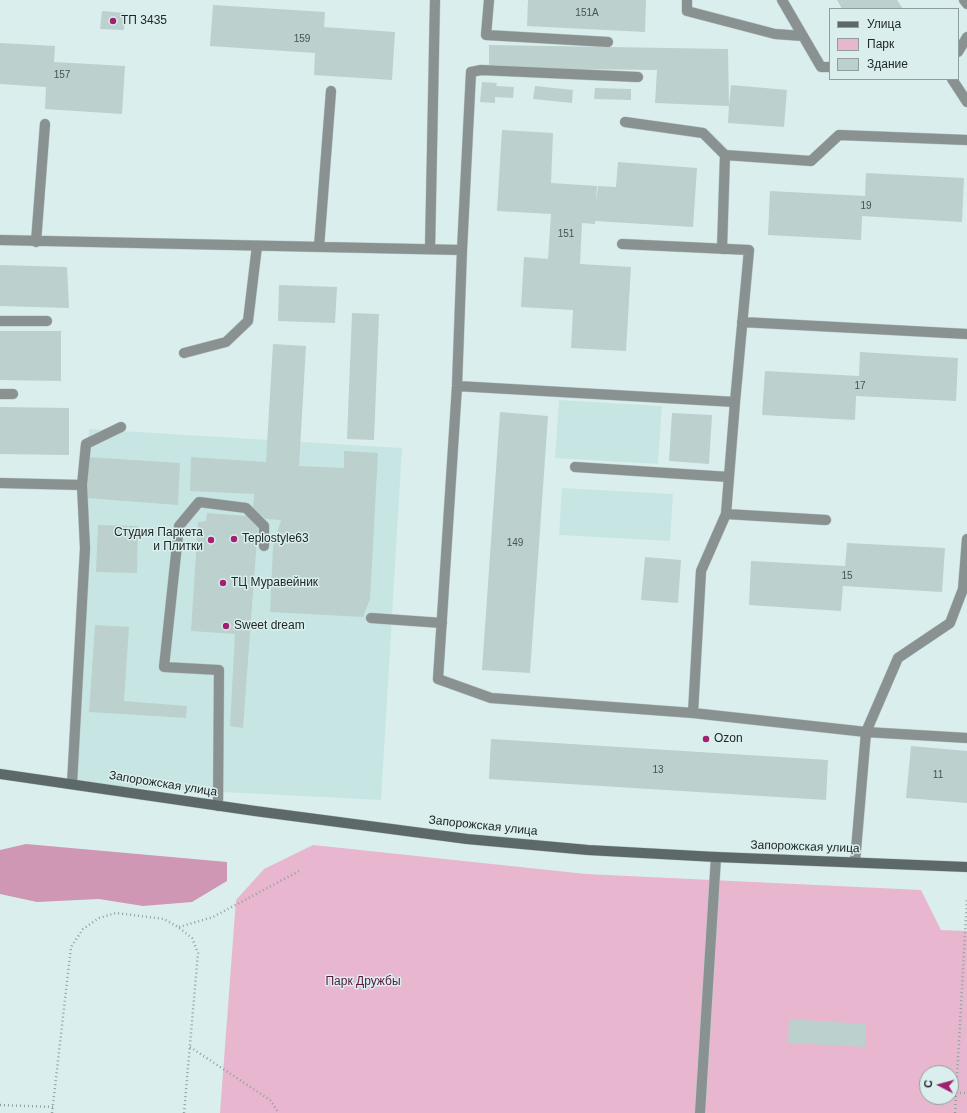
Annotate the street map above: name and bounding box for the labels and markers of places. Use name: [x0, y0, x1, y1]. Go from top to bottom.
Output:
place label: ТП 3435: [121, 14, 167, 28]
marker: ТП 3435: [108, 16, 118, 26]
place label: Студия Паркета и Плитки: [114, 526, 203, 554]
place label: Teplostyle63: [242, 532, 309, 546]
marker: Teplostyle63: [229, 534, 239, 544]
marker: Студия Паркета и Плитки: [206, 535, 216, 545]
place label: ТЦ Муравейник: [231, 576, 318, 590]
marker: ТЦ Муравейник: [218, 578, 228, 588]
place label: Sweet dream: [234, 619, 305, 633]
marker: Sweet dream: [221, 621, 231, 631]
place label: Ozon: [714, 732, 743, 746]
marker: Ozon: [701, 734, 711, 744]

